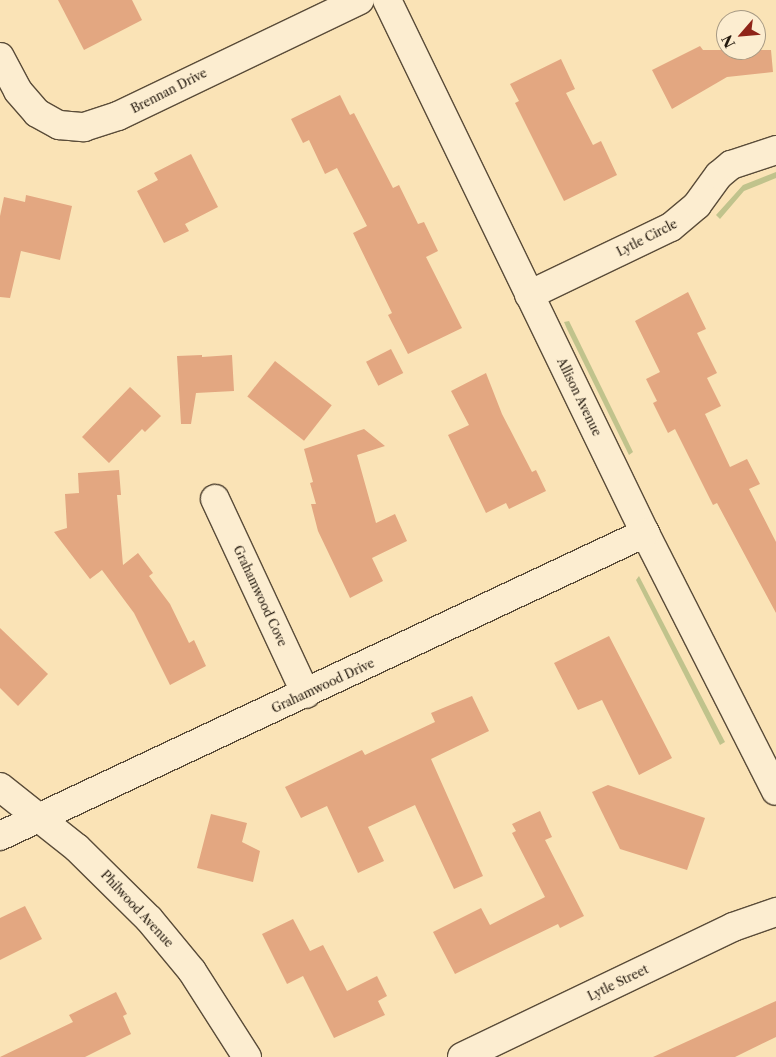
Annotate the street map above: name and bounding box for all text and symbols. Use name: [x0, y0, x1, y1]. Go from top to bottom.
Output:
north arrow: [716, 10, 766, 60]
text: N: [718, 32, 739, 51]
street label: Brennan Drive: [129, 66, 209, 116]
street label: Lytle Circle: [614, 217, 680, 259]
street label: Allison Avenue: [554, 355, 604, 439]
street label: Grahamwood Cove: [230, 543, 290, 649]
street label: Grahamwood Drive: [269, 656, 377, 716]
street label: Philwood Avenue: [98, 868, 176, 950]
street label: Lytle Street: [585, 962, 651, 1004]

